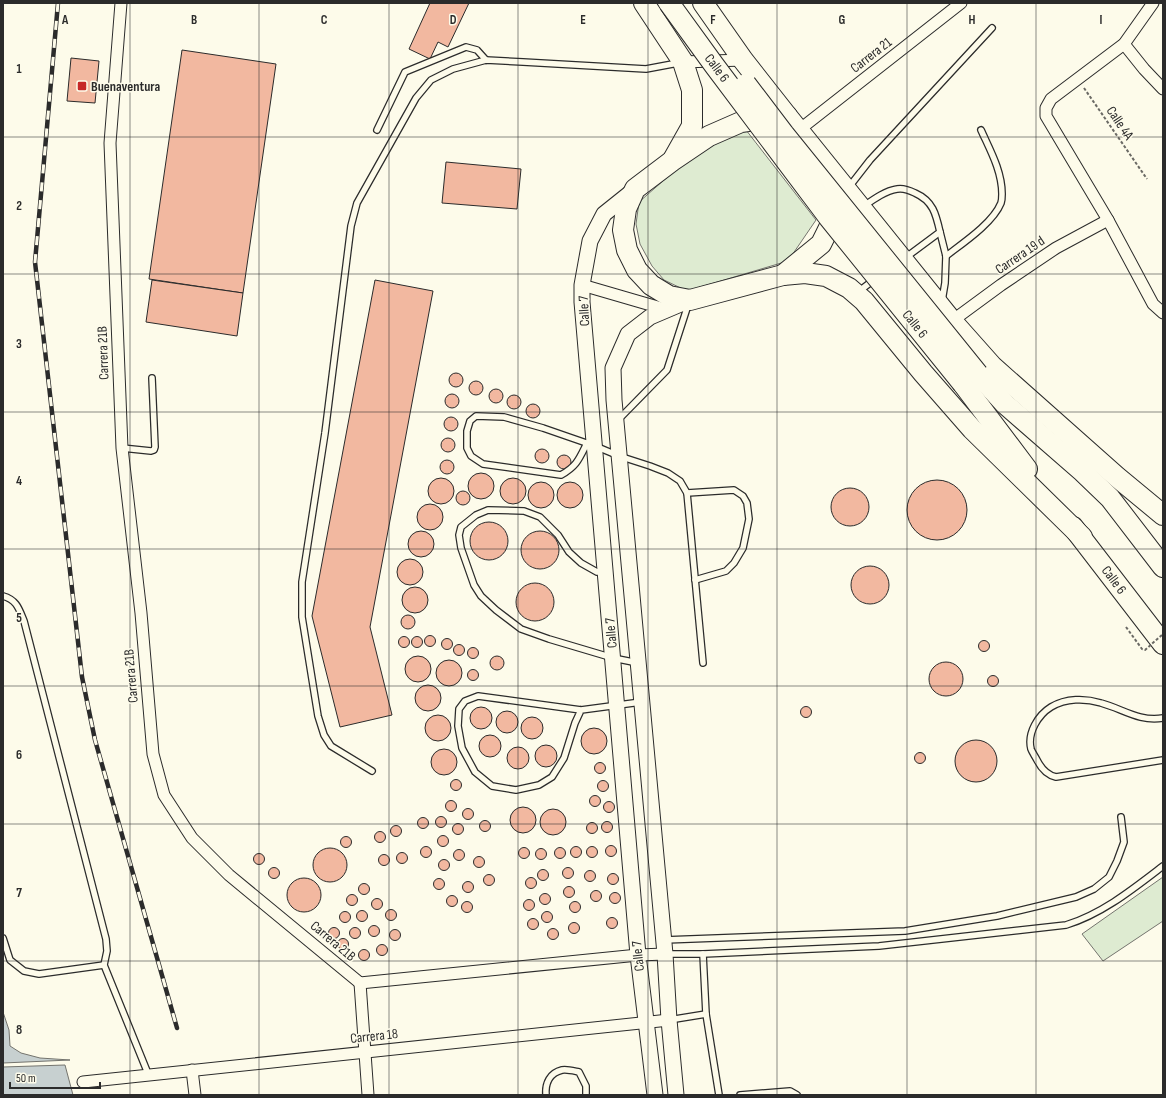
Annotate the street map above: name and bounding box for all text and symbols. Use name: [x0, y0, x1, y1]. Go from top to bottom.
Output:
text: A: [61, 12, 69, 28]
text: B: [191, 12, 197, 28]
text: C: [321, 12, 328, 28]
text: D: [450, 12, 457, 28]
text: E: [580, 12, 586, 28]
text: F: [710, 12, 716, 28]
text: G: [839, 12, 846, 28]
text: H: [969, 12, 976, 28]
text: I: [1100, 12, 1103, 28]
street label: Carrera 21: [847, 34, 895, 76]
street label: Calle 6: [701, 50, 733, 86]
text: 1: [16, 61, 22, 77]
place label: Buenaventura: [91, 78, 161, 95]
marker: Buenaventura: [76, 80, 88, 92]
street label: Calle 4A: [1103, 103, 1138, 144]
text: 2: [16, 198, 22, 214]
street label: Carrera 19 d: [992, 232, 1048, 278]
street label: Calle 7: [575, 295, 593, 327]
street label: Calle 6: [899, 307, 931, 341]
street label: Carrera 21B: [94, 326, 112, 380]
text: 3: [16, 336, 22, 352]
text: 4: [16, 473, 22, 489]
street label: Calle 6: [1098, 562, 1130, 598]
text: 5: [16, 610, 22, 626]
street label: Calle 7: [601, 617, 621, 649]
street label: Carrera 21B: [120, 648, 142, 704]
text: 6: [16, 747, 22, 763]
text: 7: [16, 885, 22, 901]
street label: Carrera 21B: [307, 917, 359, 965]
street label: Calle 7: [628, 939, 648, 972]
text: 8: [16, 1022, 22, 1038]
street label: Carrera 18: [349, 1025, 399, 1047]
scale bar: [10, 1064, 100, 1090]
text: 50 m: [16, 1071, 36, 1086]

